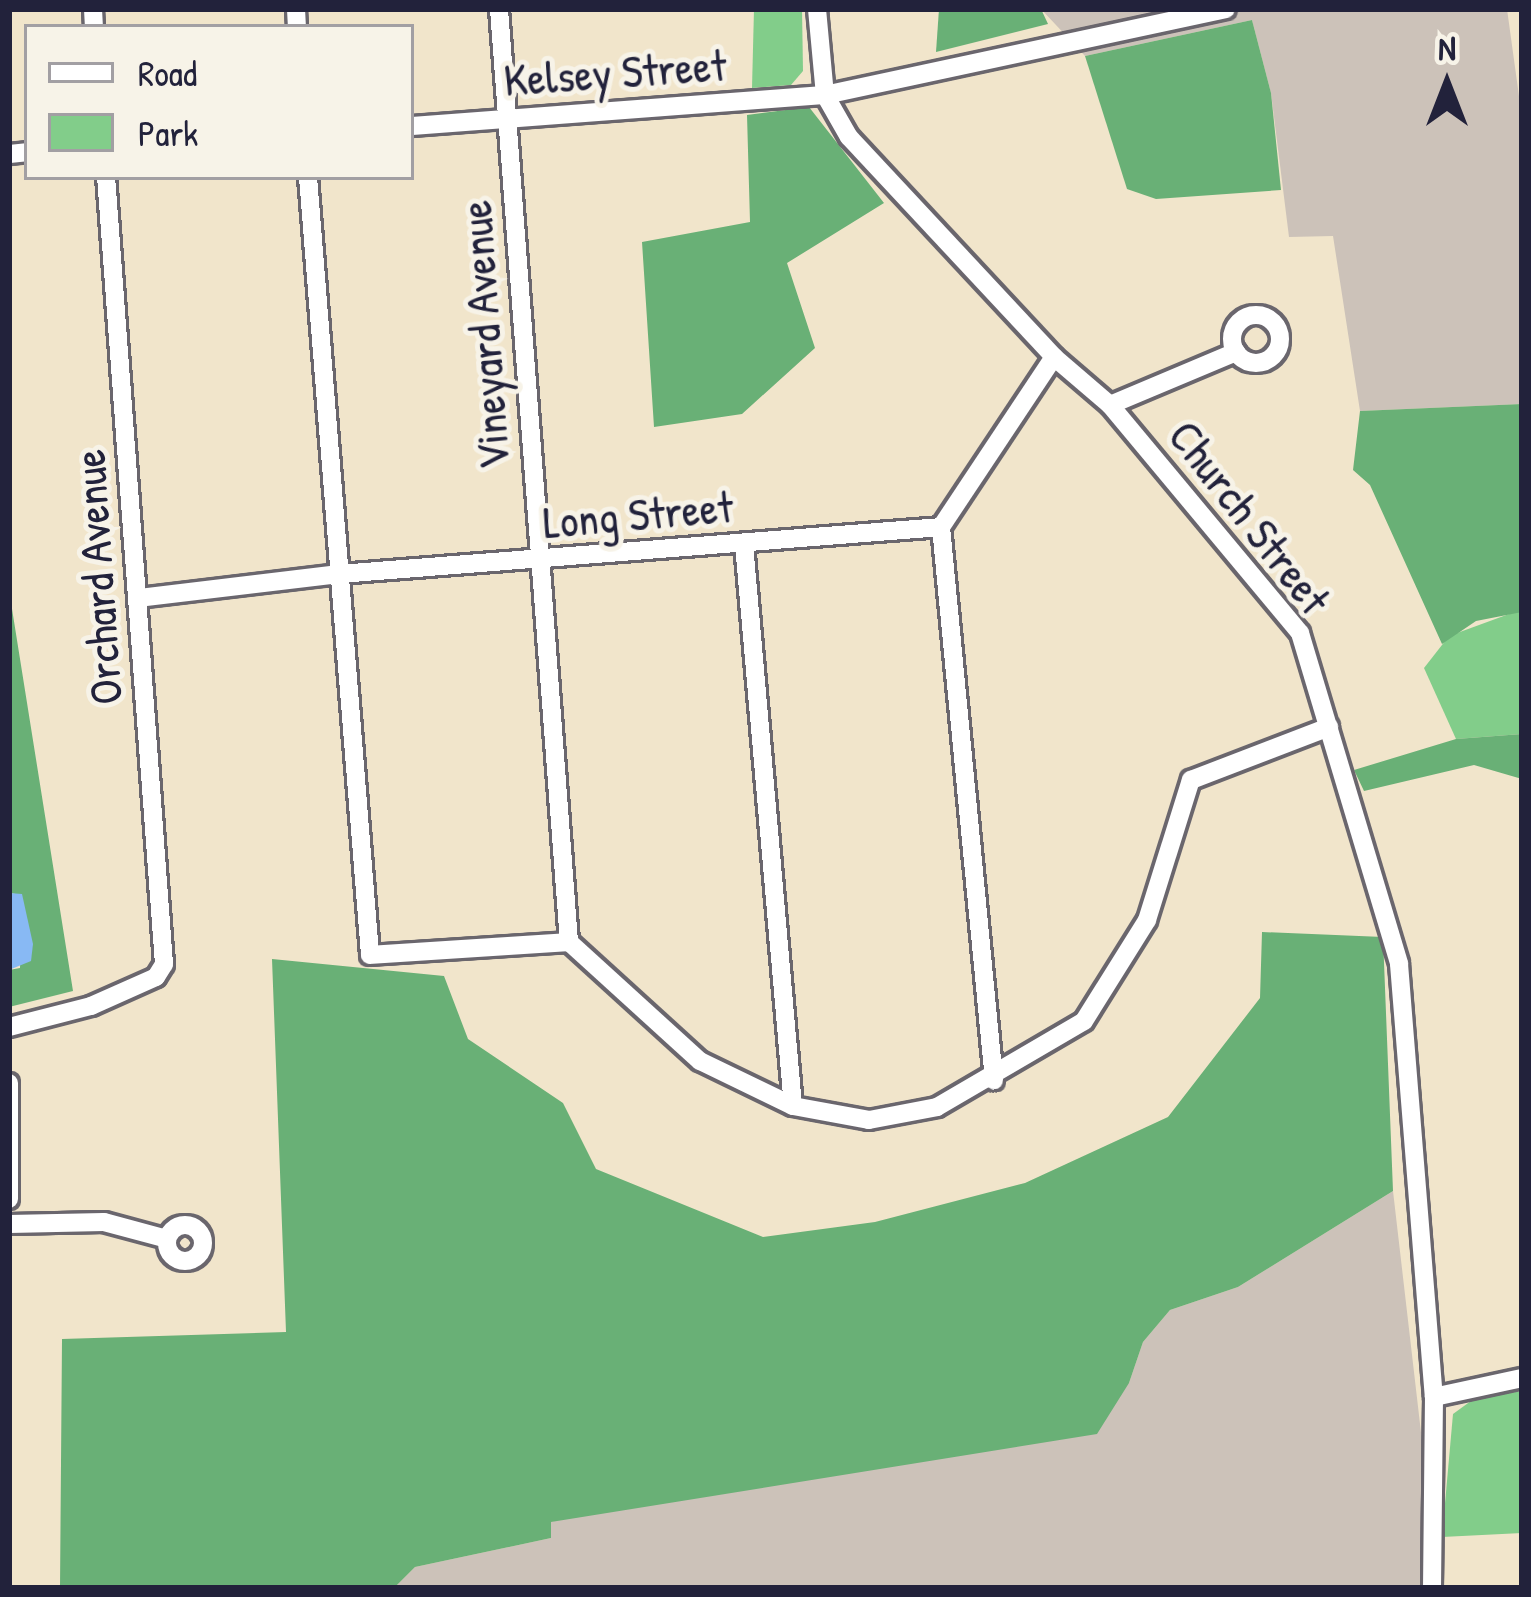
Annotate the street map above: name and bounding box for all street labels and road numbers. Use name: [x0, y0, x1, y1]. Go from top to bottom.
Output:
street label: Kelsey Street: [502, 37, 728, 107]
street label: Vineyard Avenue: [448, 199, 520, 471]
street label: Church Street: [1158, 410, 1342, 624]
street label: Orchard Avenue: [61, 448, 133, 706]
street label: Long Street: [541, 479, 735, 549]

